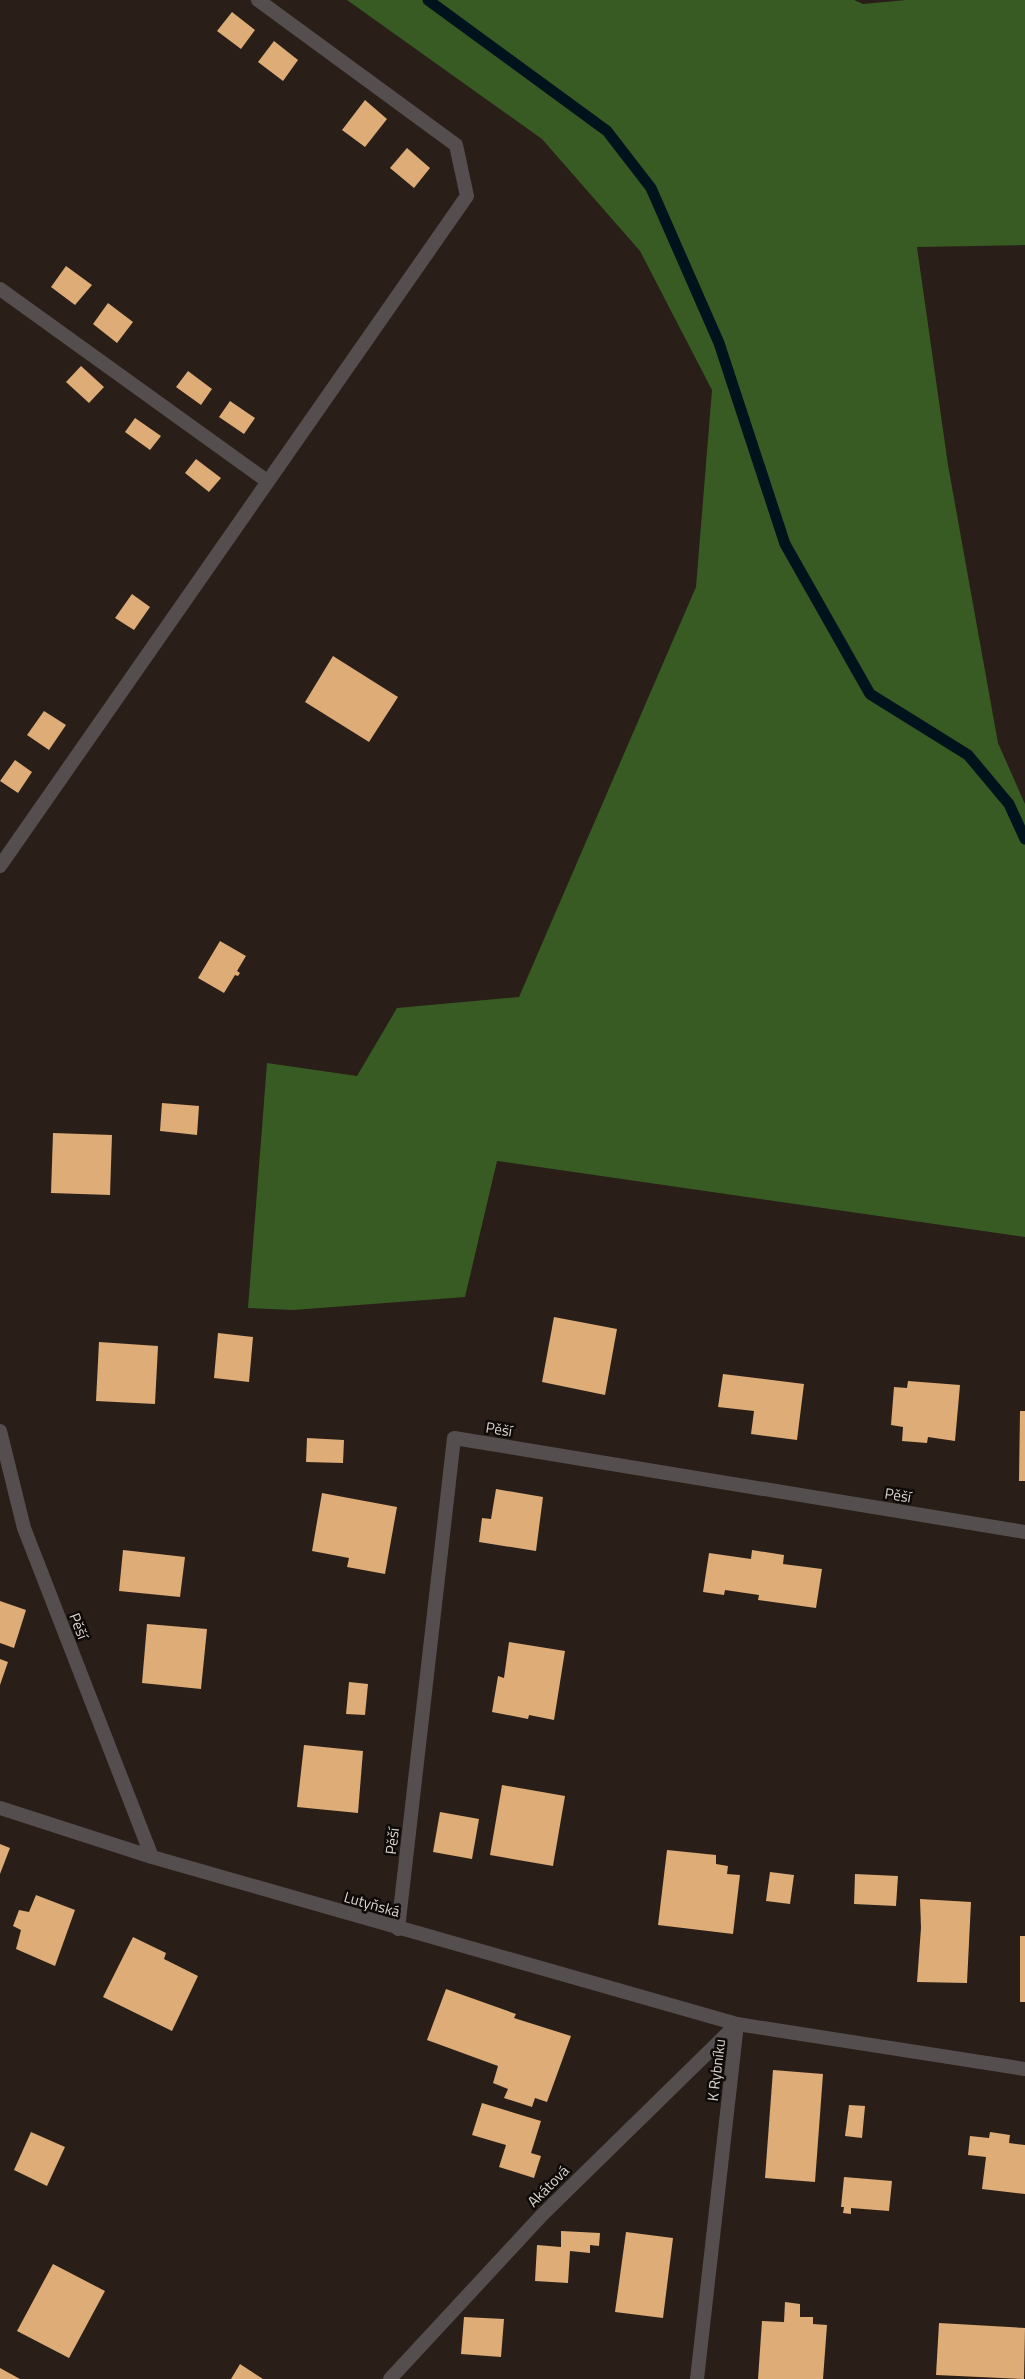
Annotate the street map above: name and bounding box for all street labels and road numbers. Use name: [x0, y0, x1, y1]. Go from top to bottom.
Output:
street label: Pěší: [484, 1416, 516, 1443]
street label: Pěší: [883, 1482, 915, 1509]
street label: Pěší: [63, 1609, 95, 1644]
street label: Pěší: [379, 1825, 405, 1856]
street label: Lutyňská: [341, 1885, 403, 1923]
street label: K Rybníku: [701, 2037, 731, 2103]
street label: Akátová: [522, 2159, 575, 2212]

